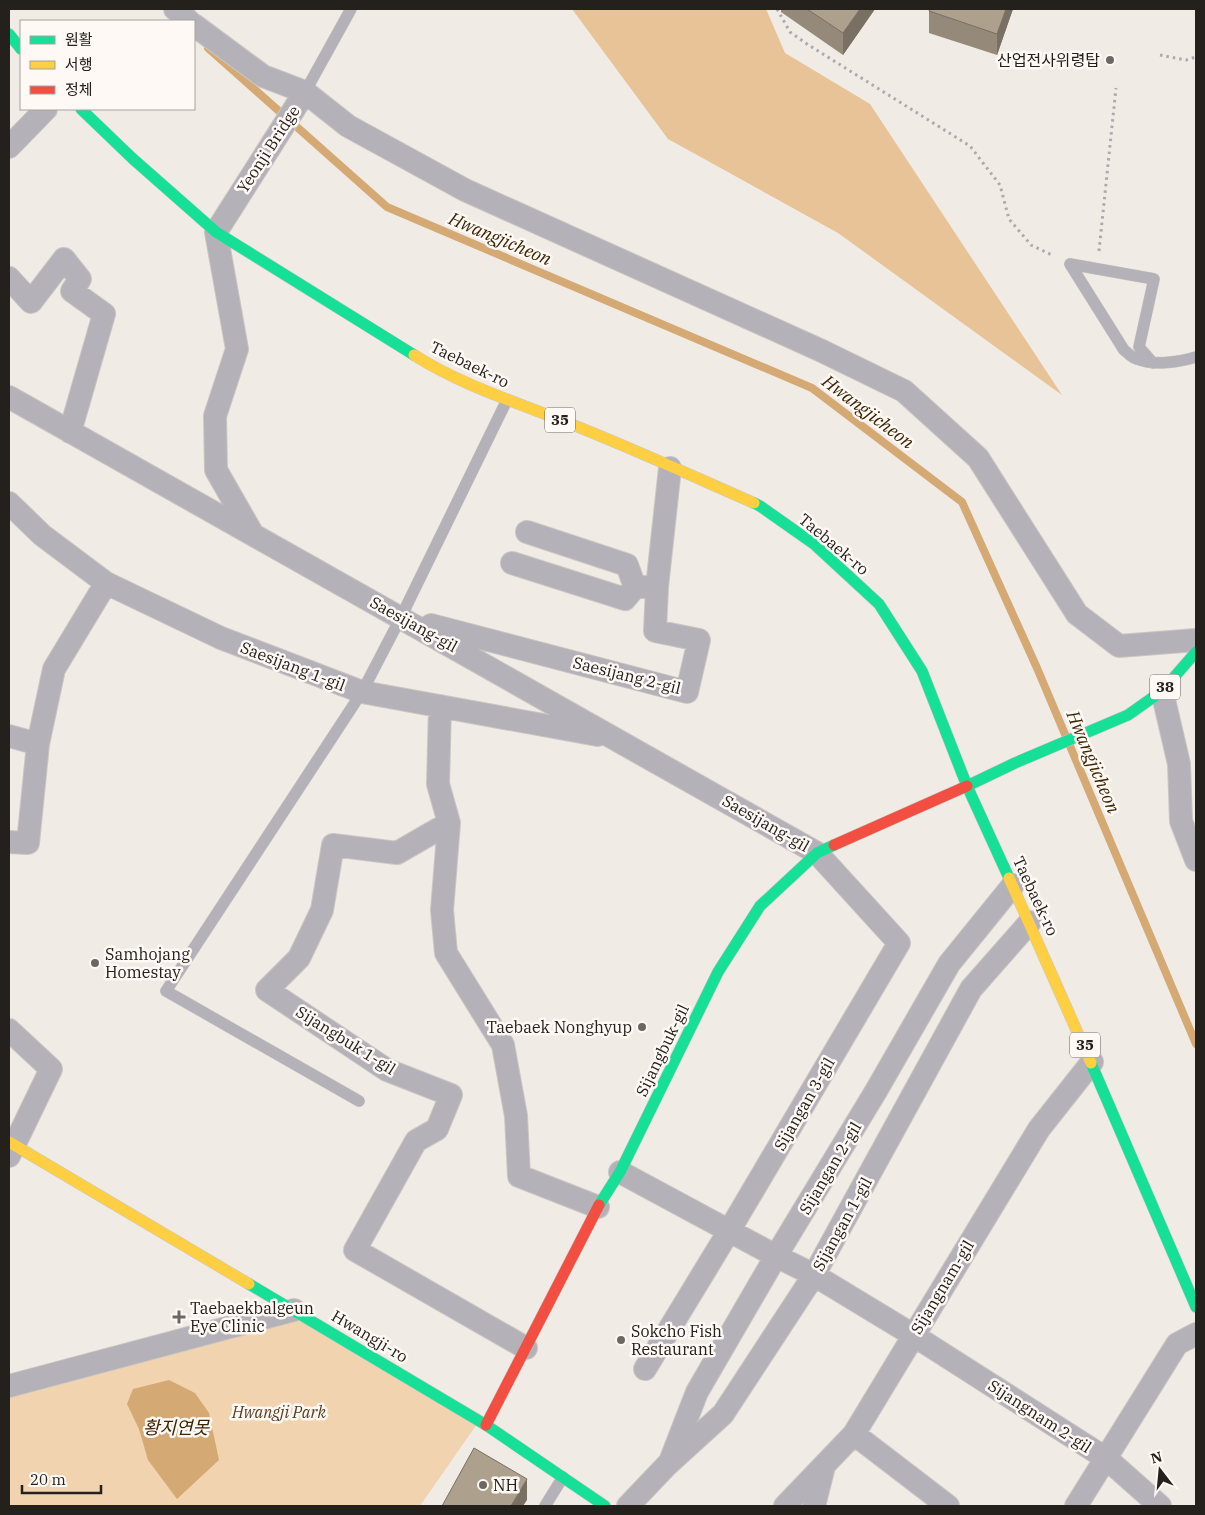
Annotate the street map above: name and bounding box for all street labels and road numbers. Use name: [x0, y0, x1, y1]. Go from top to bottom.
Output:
street label: Yeonji Bridge: [232, 102, 304, 196]
street label: Taebaek-ro: [427, 336, 513, 392]
road number: 35: [545, 408, 575, 432]
street label: Taebaek-ro: [795, 509, 873, 579]
street label: Saesijang-gil: [367, 592, 461, 656]
street label: Saesijang 1-gil: [238, 637, 348, 695]
street label: Saesijang 2-gil: [571, 652, 683, 698]
road number: 38: [1150, 674, 1180, 700]
street label: Saesijang-gil: [719, 790, 813, 856]
street label: Taebaek-ro: [1009, 853, 1063, 939]
street label: Sijangbuk-gil: [631, 1000, 693, 1099]
street label: Sijangbuk 1-gil: [292, 1001, 400, 1079]
road number: 35: [1070, 1032, 1100, 1058]
street label: Sijangan 3-gil: [769, 1054, 839, 1154]
street label: Sijangan 2-gil: [795, 1118, 865, 1218]
street label: Sijangan 1-gil: [808, 1173, 876, 1274]
street label: Sijangnam-gil: [906, 1236, 978, 1338]
street label: Hwangji-ro: [328, 1305, 412, 1367]
street label: Sijangnam 2-gil: [984, 1375, 1096, 1457]

